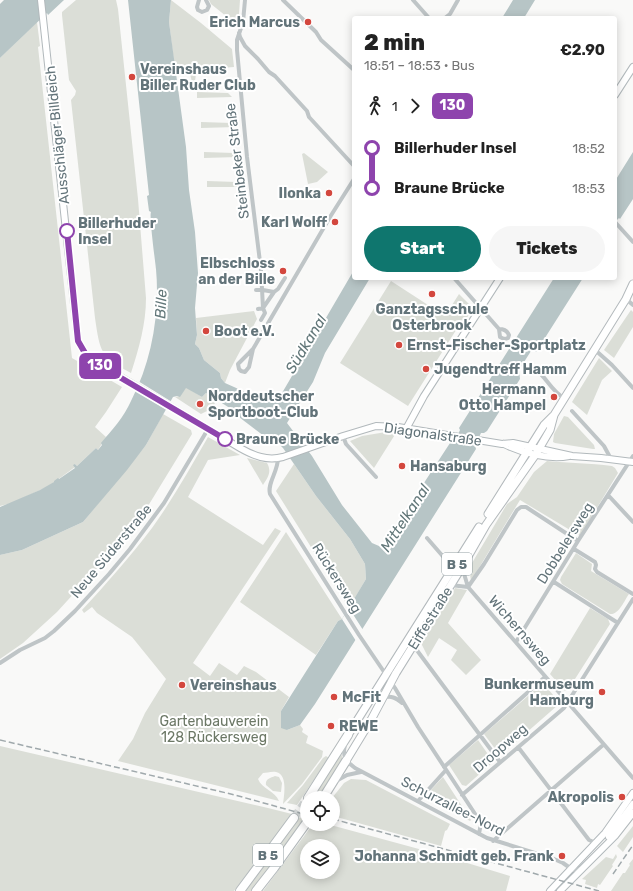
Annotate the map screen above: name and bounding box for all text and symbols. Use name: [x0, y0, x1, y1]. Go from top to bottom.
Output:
place label: Erich Marcus: [209, 14, 300, 31]
marker: Erich Marcus: [303, 17, 313, 27]
text: 2 min: [364, 29, 425, 56]
text: €2.90: [560, 41, 605, 59]
text: 18:51 – 18:53 · Bus: [364, 58, 475, 73]
place label: Vereinshaus Biller Ruder Club: [140, 61, 256, 94]
street label: Ausschläger Billdeich: [42, 65, 73, 205]
marker: Vereinshaus Biller Ruder Club: [127, 72, 137, 82]
icon: walk: [364, 95, 386, 117]
icon: forward: [404, 95, 426, 117]
text: 130: [440, 97, 465, 114]
text: 1: [392, 99, 398, 114]
street label: Steinbeker Straße: [222, 102, 253, 220]
text: Billerhuder Insel: [394, 139, 517, 157]
text: 18:52: [572, 141, 605, 156]
text: Braune Brücke: [394, 179, 505, 197]
text: 18:53: [572, 181, 605, 196]
place label: Ilonka: [279, 185, 321, 202]
marker: Ilonka: [324, 188, 334, 198]
place label: Karl Wolff: [261, 214, 328, 231]
place label: Billerhuder Insel: [78, 215, 157, 248]
marker: Karl Wolff: [330, 217, 340, 227]
marker: Billerhuder Insel: [59, 223, 75, 239]
button: Start: [364, 226, 481, 272]
button: Tickets: [489, 226, 605, 272]
place label: Elbschloss an der Bille: [198, 255, 275, 288]
marker: Elbschloss an der Bille: [278, 266, 288, 276]
water label: Bille: [151, 288, 171, 319]
marker: Ganztagsschule Osterbrook: [427, 289, 437, 299]
place label: Ganztagsschule Osterbrook: [376, 301, 488, 334]
water label: Südkanal: [281, 311, 331, 377]
place label: Boot e.V.: [214, 323, 275, 340]
marker: Boot e.V.: [201, 326, 211, 336]
place label: Ernst-Fischer-Sportplatz: [407, 337, 586, 354]
marker: Ernst-Fischer-Sportplatz: [394, 340, 404, 350]
line badge: 130: [77, 353, 123, 379]
text: 130: [87, 357, 113, 374]
place label: Jugendtreff Hamm: [434, 361, 567, 378]
marker: Jugendtreff Hamm: [421, 364, 431, 374]
place label: Hermann Otto Hampel: [459, 381, 546, 414]
place label: Norddeutscher Sportboot-Club: [208, 388, 318, 421]
marker: Hermann Otto Hampel: [549, 392, 559, 402]
marker: Norddeutscher Sportboot-Club: [195, 399, 205, 409]
street label: Diagonalstraße: [383, 419, 483, 450]
marker: Braune Brücke: [217, 431, 233, 447]
place label: Braune Brücke: [236, 431, 339, 448]
place label: Hansaburg: [410, 458, 487, 475]
marker: Hansaburg: [397, 461, 407, 471]
water label: Mittelkanal: [376, 480, 434, 555]
street label: Dobbelersweg: [534, 499, 597, 587]
street label: Neue Süderstraße: [67, 501, 156, 602]
street label: Rückersweg: [308, 540, 365, 617]
road number: B 5: [442, 553, 472, 575]
street label: Eiffestraße: [404, 584, 456, 653]
street label: Wichernsweg: [485, 592, 554, 669]
place label: Bunkermuseum Hamburg: [484, 676, 594, 709]
place label: Vereinshaus: [190, 677, 277, 694]
marker: Vereinshaus: [177, 680, 187, 690]
marker: Bunkermuseum Hamburg: [597, 687, 607, 697]
place label: McFit: [342, 689, 382, 706]
marker: McFit: [329, 692, 339, 702]
park label: Gartenbauverein 128 Rückersweg: [159, 713, 269, 746]
place label: REWE: [339, 718, 378, 735]
street label: Droopweg: [470, 720, 531, 777]
marker: REWE: [326, 721, 336, 731]
street label: Schurzallee-Nord: [398, 773, 507, 840]
place label: Akropolis: [548, 789, 614, 806]
map controls: [300, 791, 340, 879]
button: locate: [300, 791, 340, 831]
marker: Akropolis: [617, 792, 627, 802]
button: layers: [300, 839, 340, 879]
road number: B 5: [253, 844, 283, 866]
place label: Johanna Schmidt geb. Frank: [354, 848, 555, 865]
marker: Johanna Schmidt geb. Frank: [557, 851, 567, 861]

